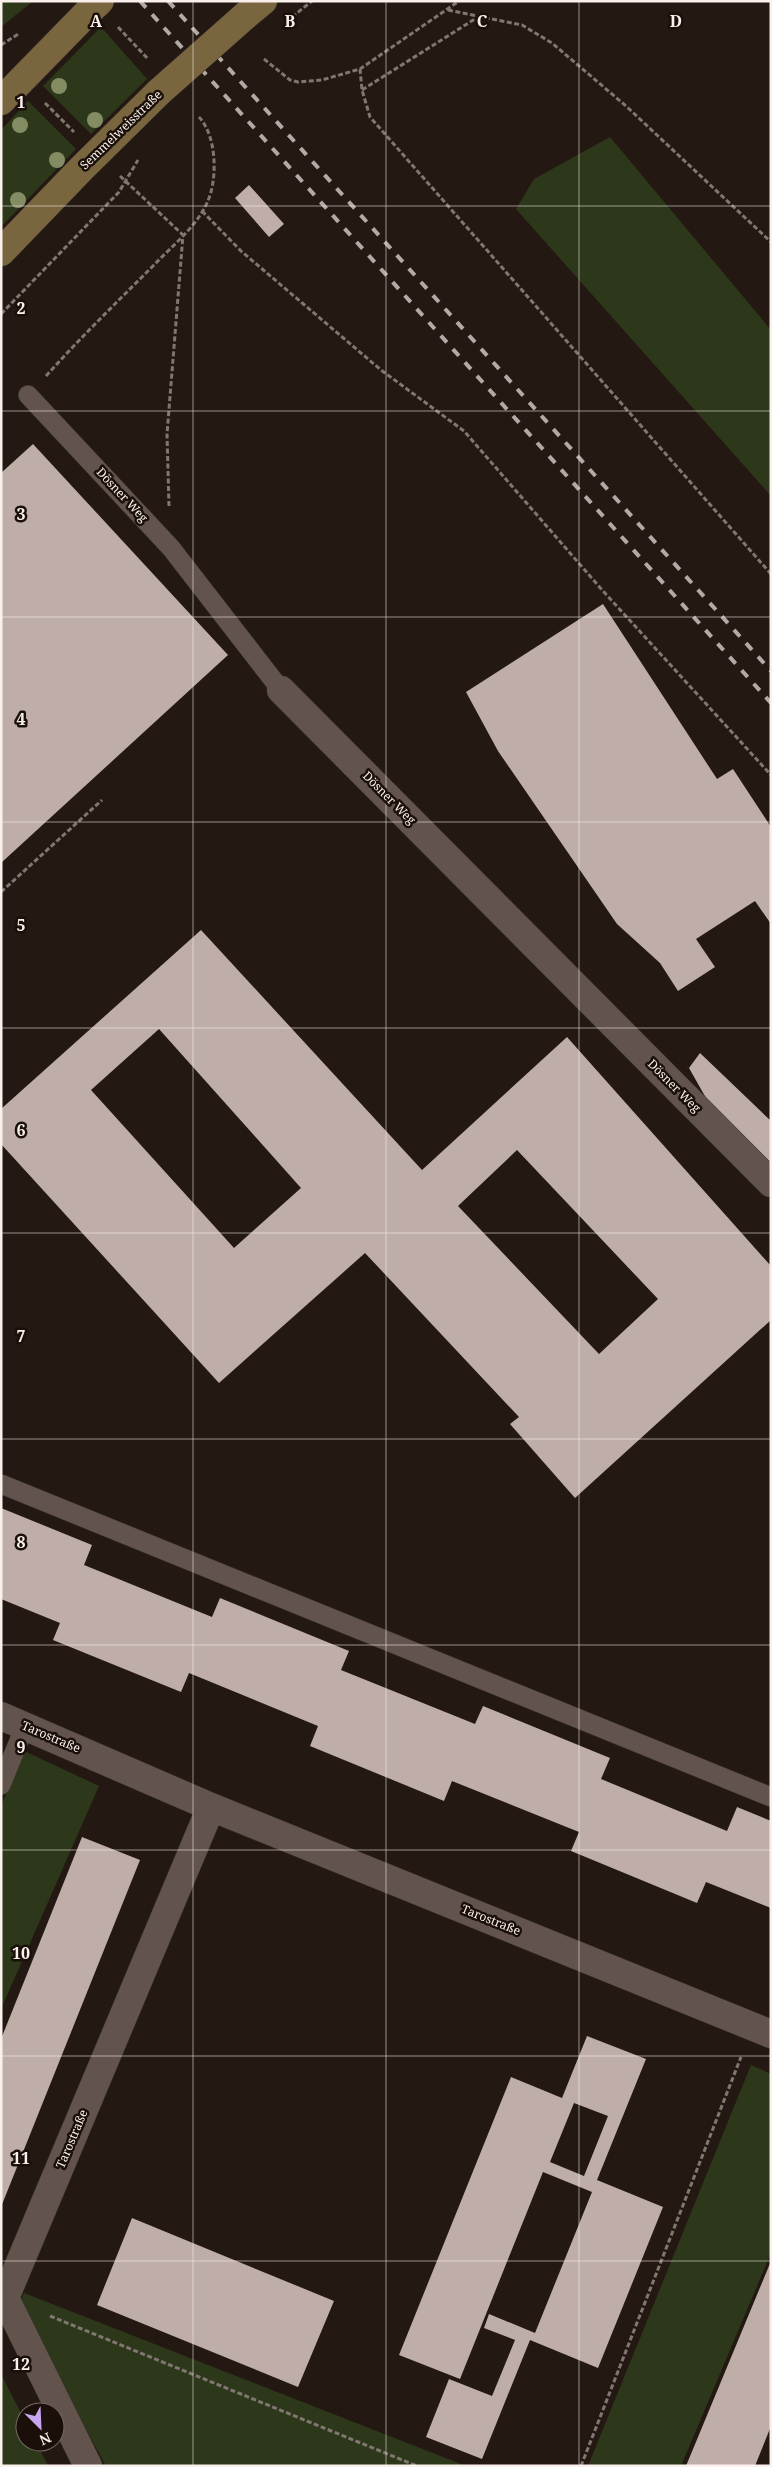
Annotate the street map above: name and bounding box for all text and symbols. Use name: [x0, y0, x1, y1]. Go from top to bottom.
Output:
text: A: [90, 10, 103, 32]
text: B: [285, 10, 296, 32]
text: C: [477, 10, 488, 32]
text: D: [670, 10, 682, 32]
street label: Semmelweisstraße: [76, 86, 165, 173]
text: 1: [16, 91, 26, 113]
text: 2: [16, 297, 26, 319]
street label: Dösner Weg: [93, 464, 152, 526]
text: 3: [16, 503, 26, 525]
text: 4: [16, 708, 26, 730]
street label: Dösner Weg: [359, 767, 420, 828]
text: 5: [16, 914, 26, 936]
street label: Dösner Weg: [644, 1055, 705, 1116]
text: 6: [16, 1119, 26, 1141]
text: 7: [16, 1325, 26, 1347]
text: 8: [16, 1531, 26, 1553]
street label: Tarostraße: [19, 1717, 83, 1757]
text: 9: [16, 1736, 26, 1758]
street label: Tarostraße: [459, 1900, 523, 1939]
text: 10: [12, 1942, 30, 1964]
street label: Tarostraße: [52, 2107, 92, 2171]
text: 11: [12, 2147, 30, 2169]
text: 12: [12, 2353, 30, 2375]
north arrow: [15, 2402, 65, 2452]
text: N: [37, 2428, 54, 2450]

